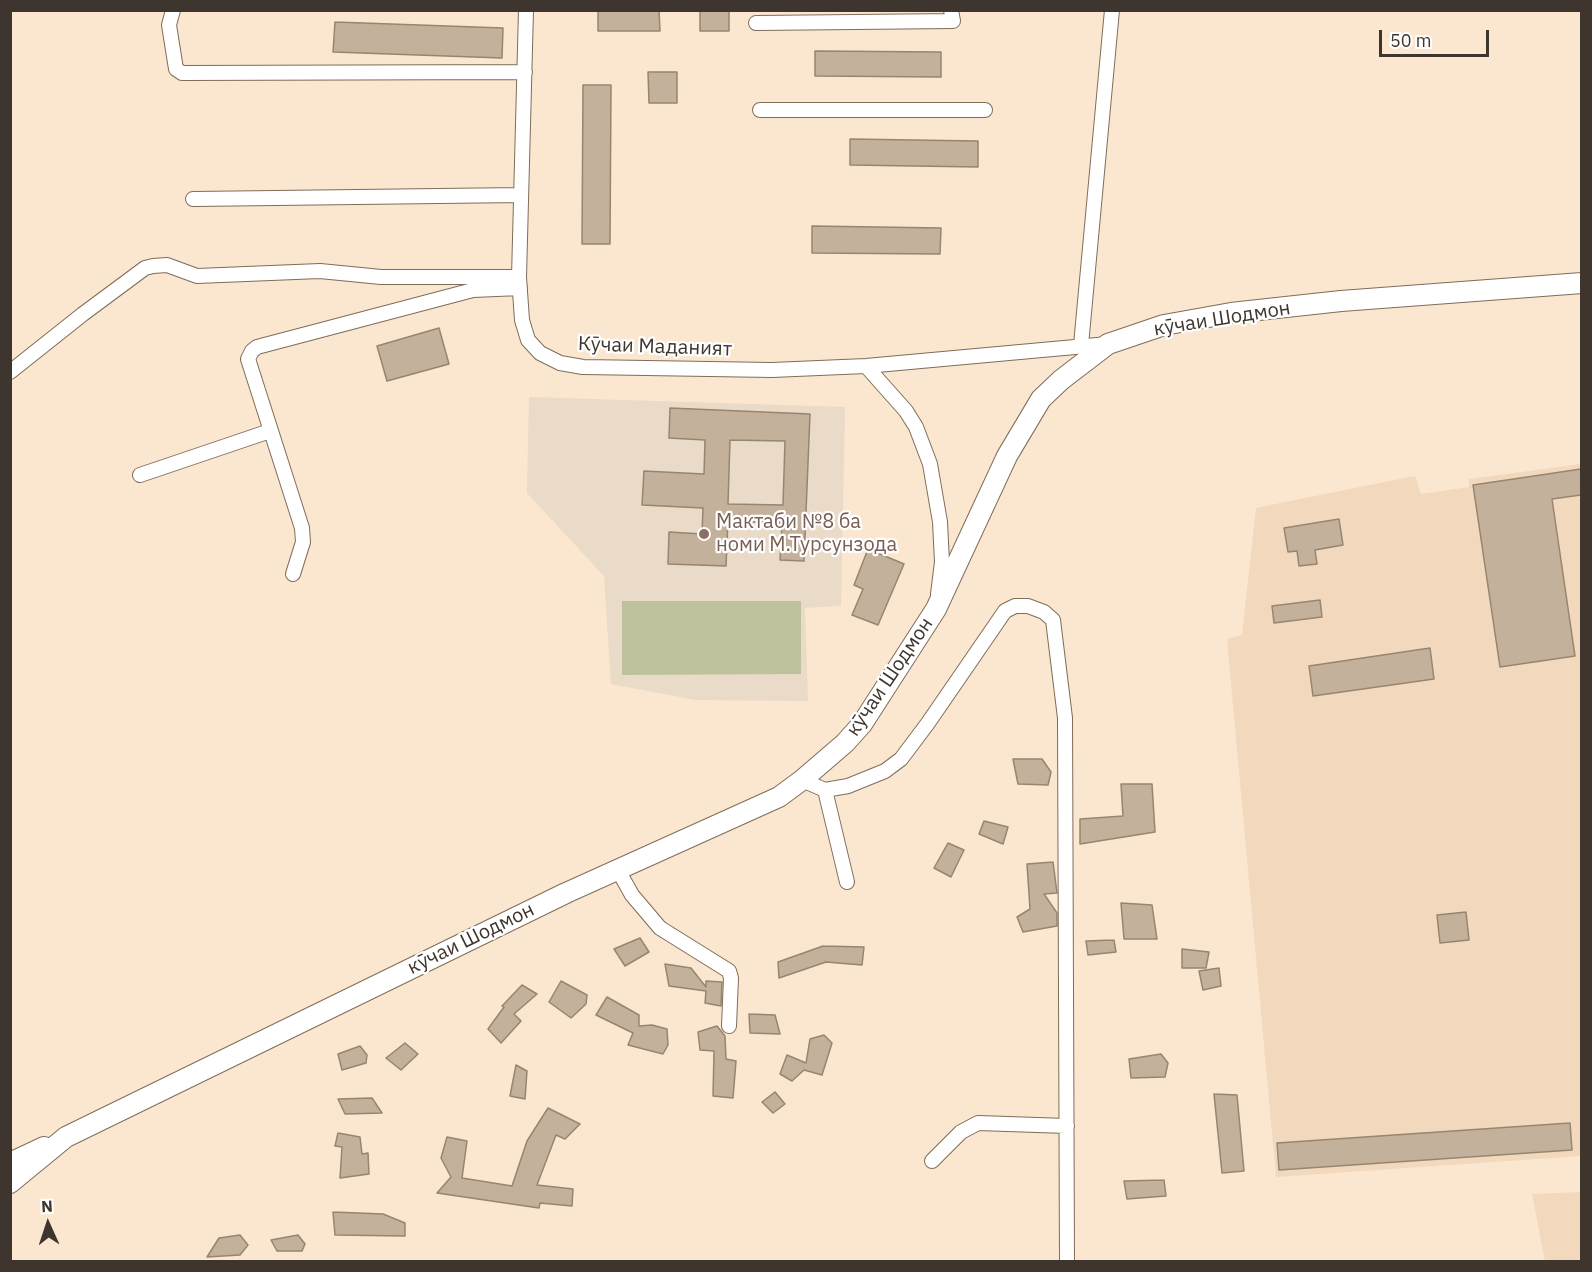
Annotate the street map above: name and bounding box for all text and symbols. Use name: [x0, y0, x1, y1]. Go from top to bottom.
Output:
scale bar: [1382, 18, 1492, 56]
text: 50 m: [1390, 29, 1432, 52]
street label: кӯчаи Шодмон: [1152, 296, 1292, 342]
street label: Кӯчаи Маданият: [577, 332, 733, 362]
place label: Мактаби №8 ба номи М.Турсунзода: [716, 510, 897, 557]
marker: Мактаби №8 ба номи М.Турсунзода: [697, 527, 711, 541]
street label: кӯчаи Шодмон: [841, 613, 939, 741]
street label: кӯчаи Шодмон: [404, 898, 538, 980]
north arrow: [18, 1194, 78, 1254]
text: N: [41, 1196, 53, 1216]

